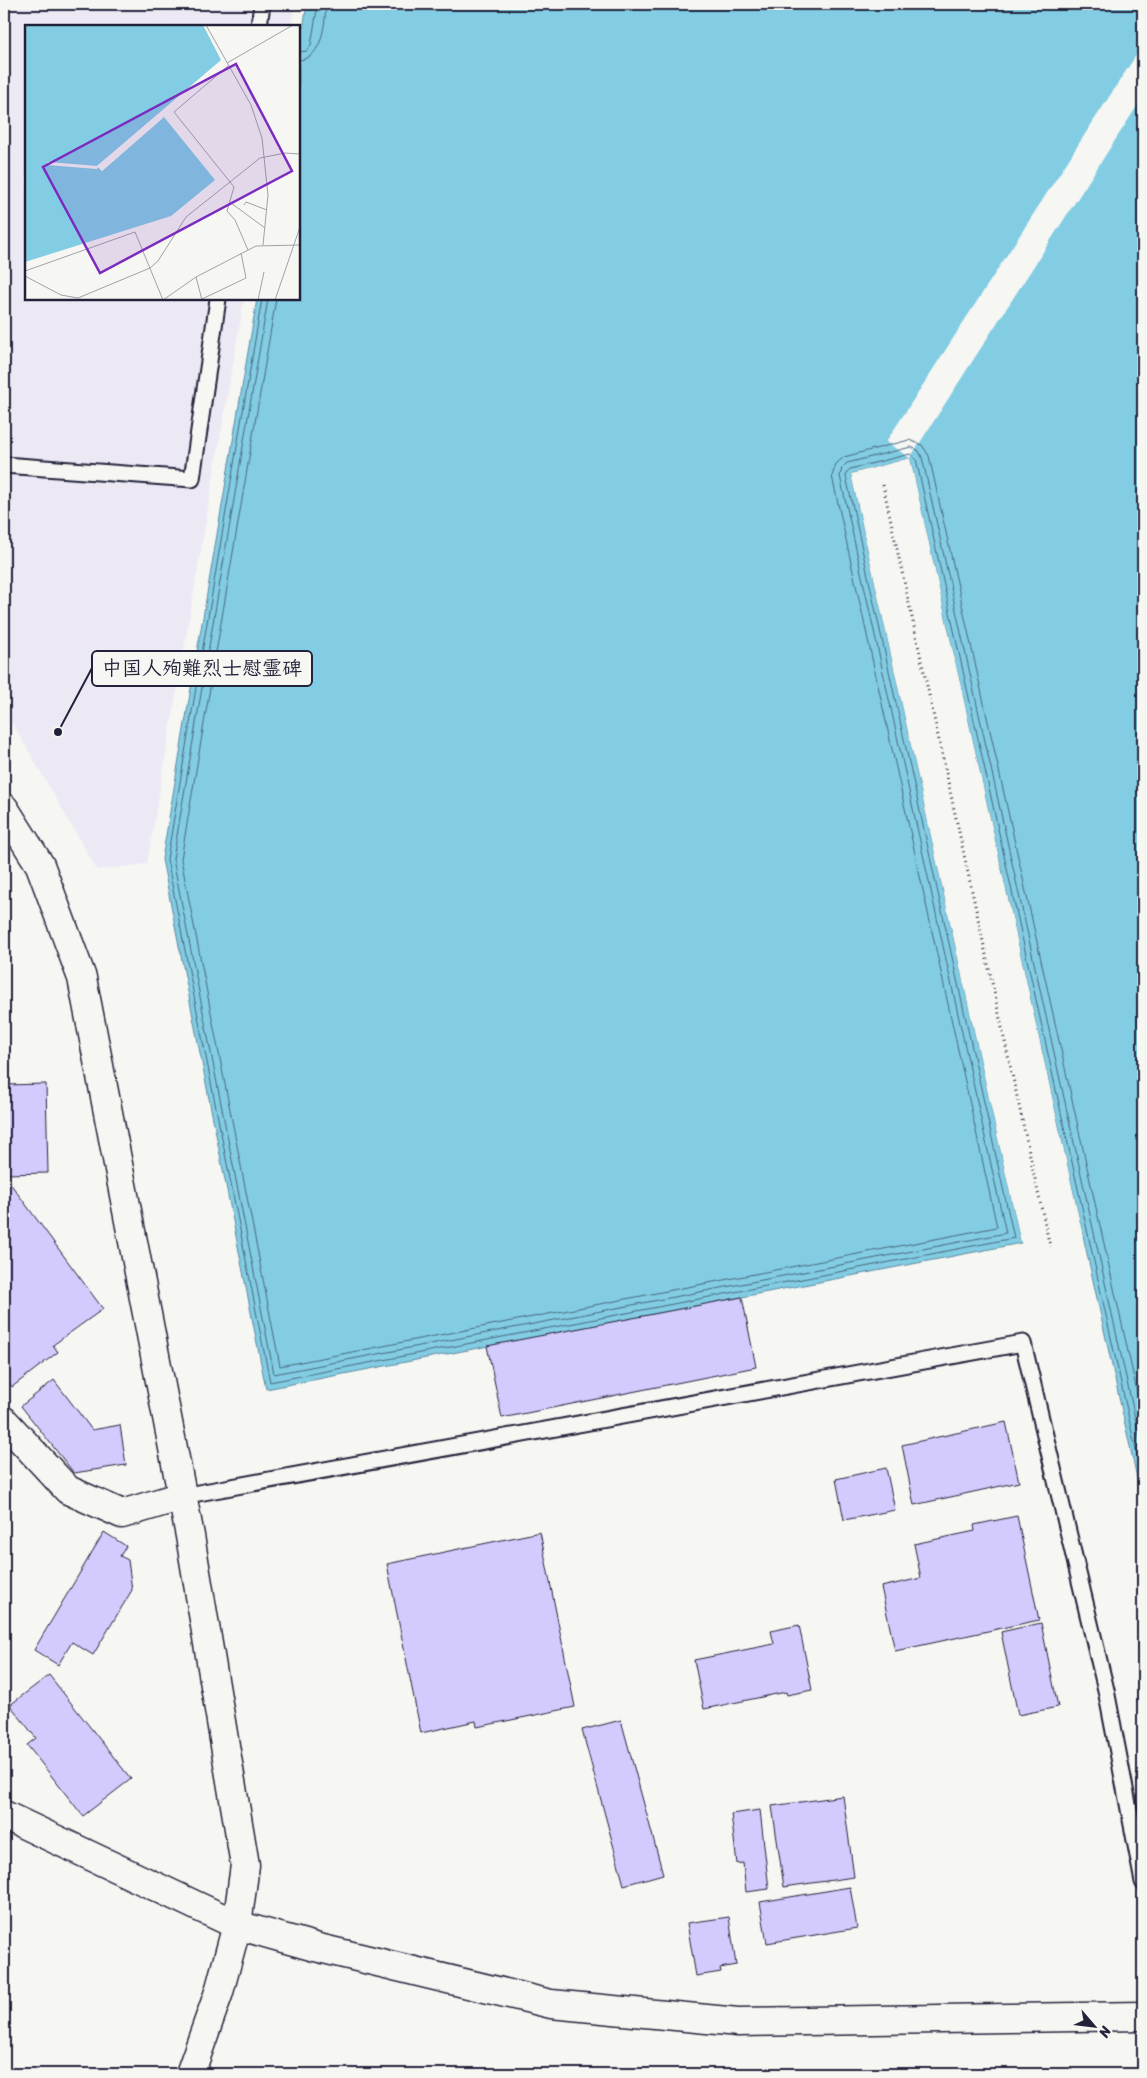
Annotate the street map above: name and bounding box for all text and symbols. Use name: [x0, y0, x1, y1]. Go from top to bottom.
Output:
inset map: [25, 25, 300, 300]
callout: 中国人殉難烈士慰霊碑: [92, 651, 312, 686]
text: 中国人殉難烈士慰霊碑: [102, 651, 302, 686]
north arrow: [1070, 2000, 1120, 2050]
text: N: [1092, 2021, 1119, 2042]

